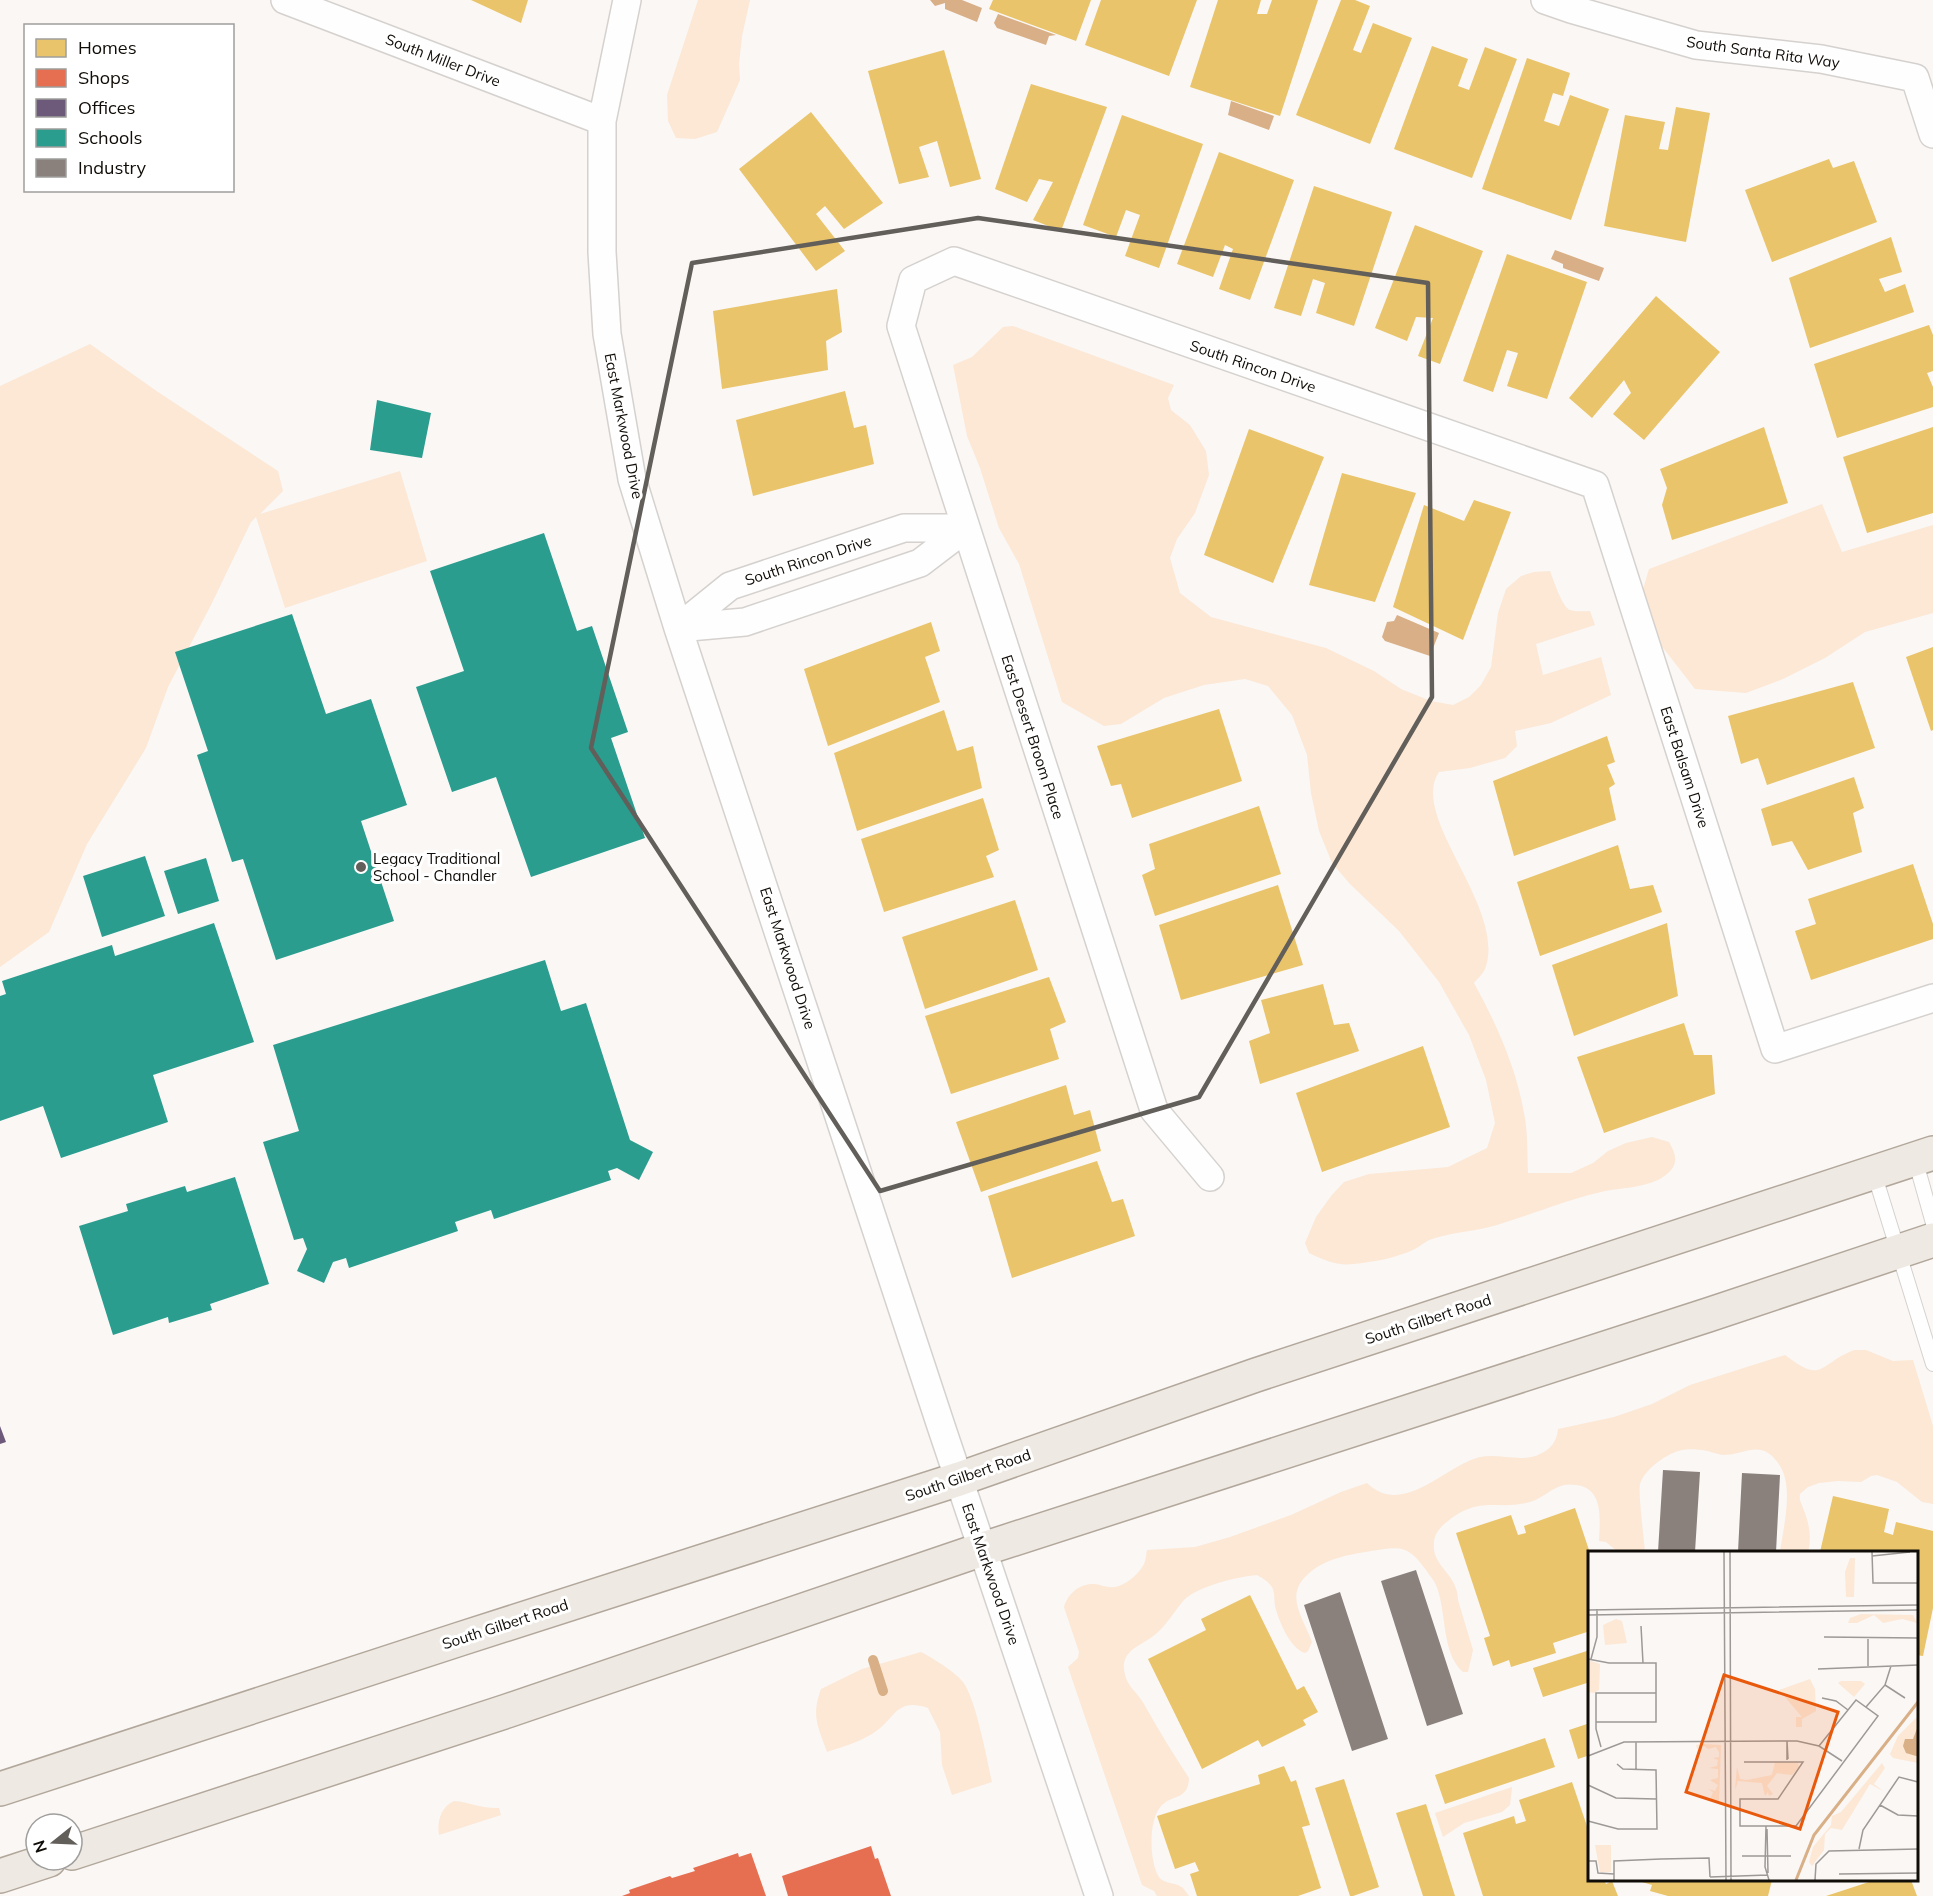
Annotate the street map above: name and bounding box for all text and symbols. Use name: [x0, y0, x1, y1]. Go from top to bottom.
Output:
legend: [24, 24, 234, 192]
street label: South Miller Drive: [383, 29, 503, 91]
street label: South Santa Rita Way: [1685, 32, 1841, 72]
text: Homes: [78, 36, 137, 59]
text: Shops: [78, 66, 130, 89]
text: Offices: [78, 96, 136, 119]
text: Schools: [78, 126, 143, 149]
text: Industry: [78, 156, 147, 179]
street label: South Rincon Drive: [1187, 336, 1319, 396]
street label: East Markwood Drive: [601, 351, 647, 501]
street label: South Rincon Drive: [742, 531, 874, 589]
street label: East Desert Broom Place: [997, 652, 1069, 822]
street label: East Balsam Drive: [1656, 704, 1714, 830]
place label: Legacy Traditional School - Chandler: [373, 849, 500, 885]
marker: Legacy Traditional School - Chandler: [354, 860, 368, 874]
street label: East Markwood Drive: [756, 885, 820, 1031]
street label: South Gilbert Road: [1362, 1290, 1494, 1348]
street label: South Gilbert Road: [903, 1445, 1033, 1505]
street label: East Markwood Drive: [958, 1501, 1024, 1647]
inset map: [1588, 1551, 1918, 1881]
street label: South Gilbert Road: [439, 1595, 571, 1653]
north arrow: [24, 1812, 84, 1872]
text: N: [28, 1838, 51, 1855]

